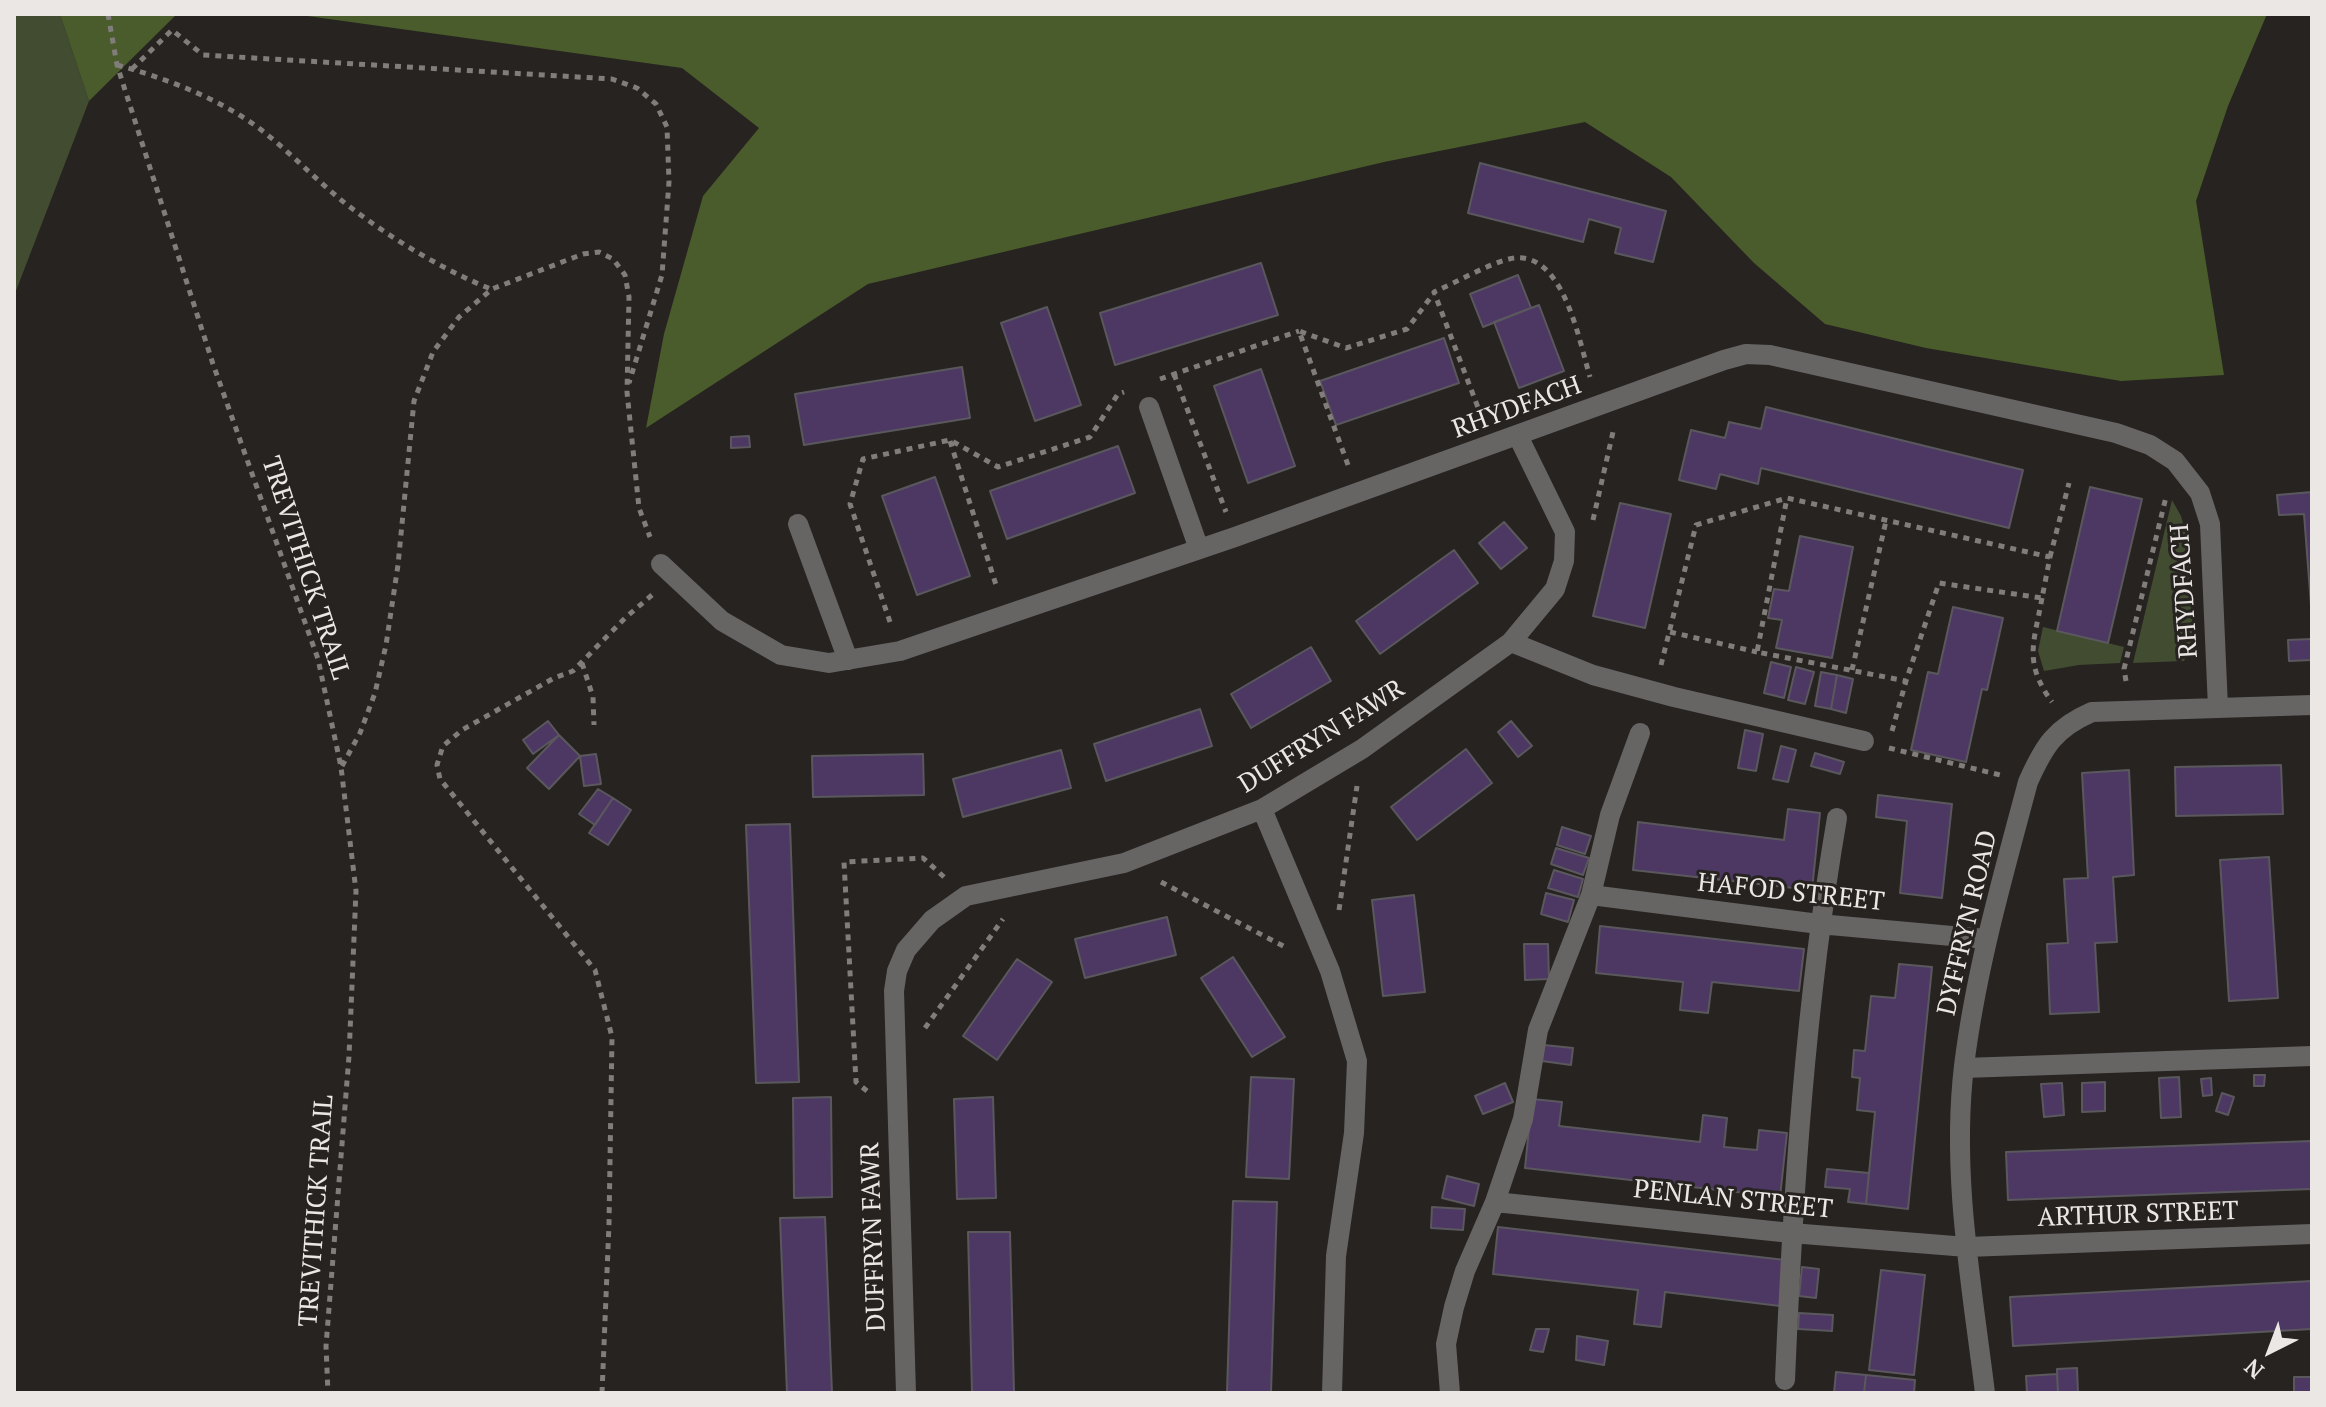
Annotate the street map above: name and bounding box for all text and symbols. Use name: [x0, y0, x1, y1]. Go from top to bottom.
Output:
street label: RHYDFACH: [1448, 370, 1586, 446]
street label: TREVITHICK TRAIL: [254, 453, 356, 683]
street label: RHYDFACH: [2165, 523, 2205, 659]
street label: DUFFRYN FAWR: [1233, 674, 1411, 800]
street label: DYFFRYN ROAD: [1932, 827, 2004, 1019]
street label: HAFOD STREET: [1696, 868, 1886, 918]
street label: TREVITHICK TRAIL: [293, 1094, 341, 1328]
street label: DUFFRYN FAWR: [855, 1142, 893, 1332]
street label: PENLAN STREET: [1632, 1174, 1834, 1226]
street label: ARTHUR STREET: [2037, 1196, 2239, 1234]
north arrow: [2230, 1311, 2310, 1391]
text: N: [2238, 1353, 2270, 1386]

